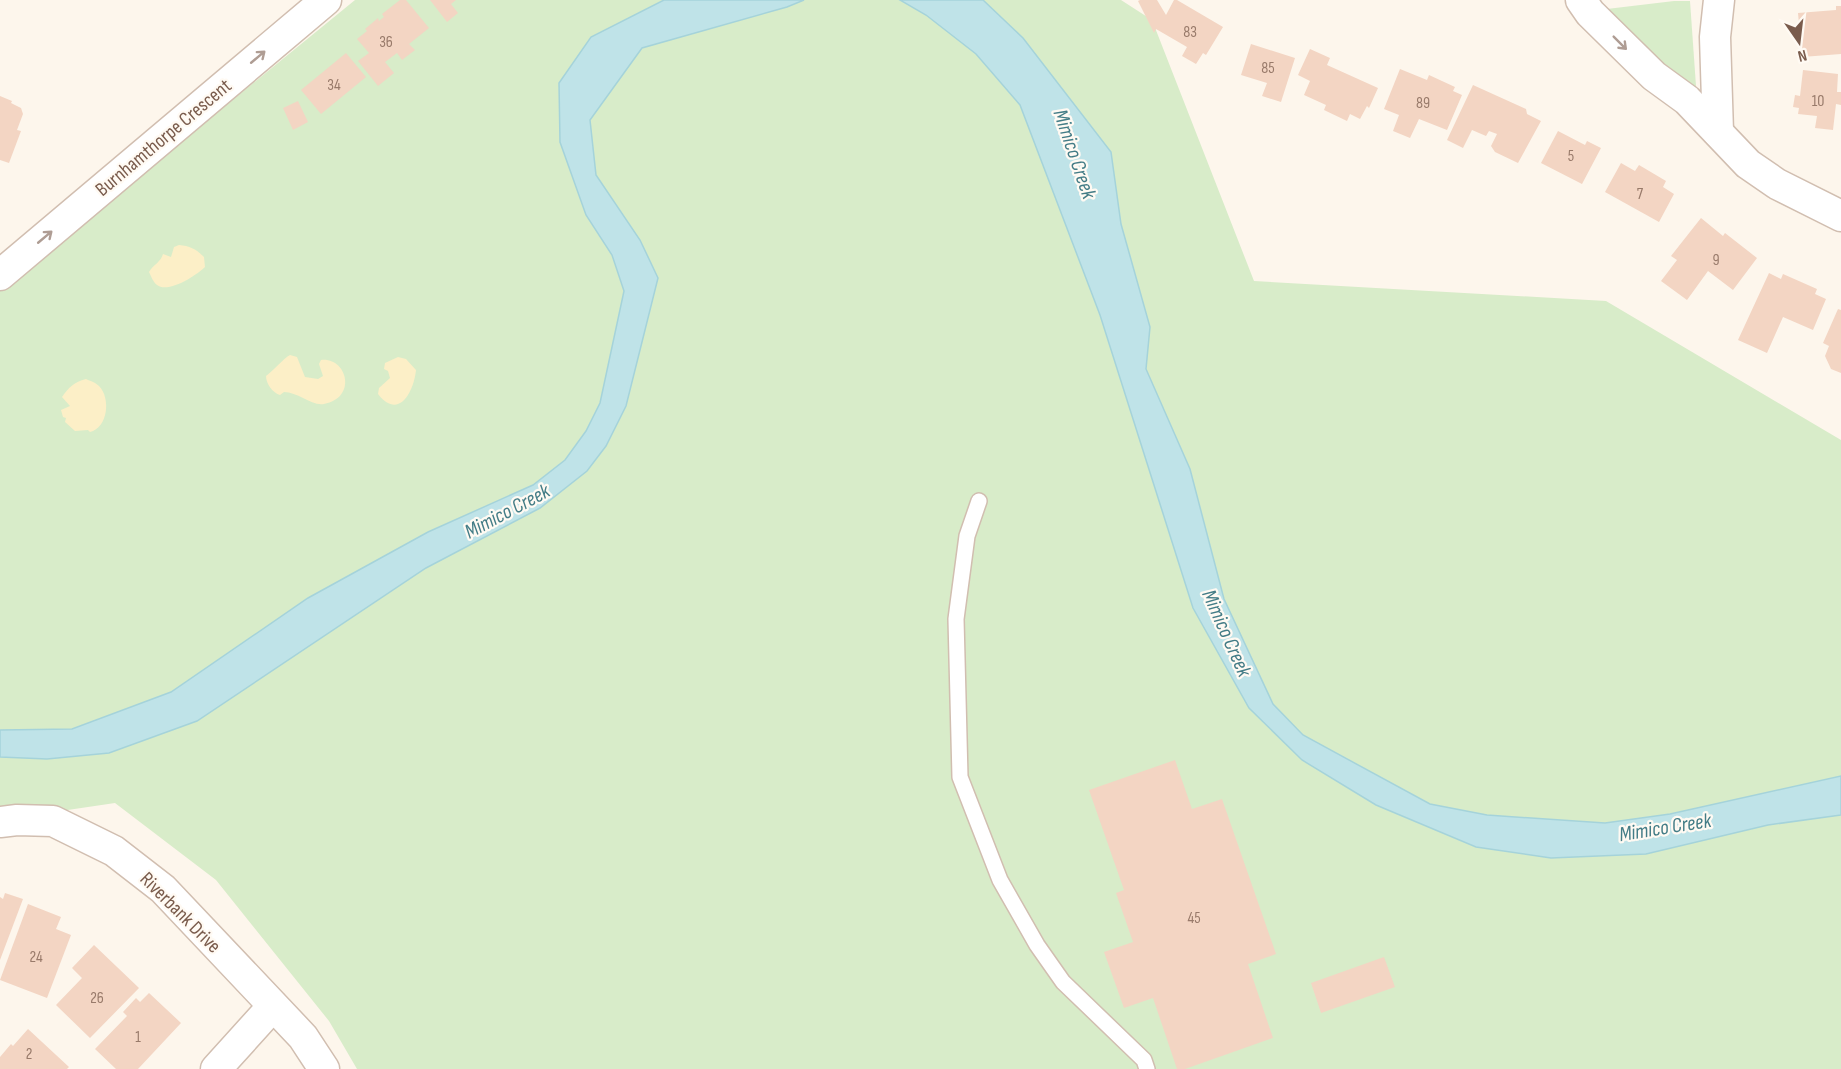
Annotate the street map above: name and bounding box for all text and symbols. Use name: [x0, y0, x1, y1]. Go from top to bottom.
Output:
north arrow: [1769, 12, 1829, 72]
house number: 83: [1183, 23, 1197, 42]
house number: 36: [379, 33, 393, 52]
one-way arrow: [1613, 35, 1628, 50]
text: N: [1796, 45, 1809, 65]
one-way arrow: [250, 50, 265, 64]
house number: 85: [1261, 59, 1275, 78]
street label: Burnhamthorpe Crescent: [91, 74, 236, 202]
house number: 34: [327, 76, 341, 95]
house number: 10: [1812, 92, 1824, 111]
house number: 89: [1416, 94, 1430, 113]
water label: Mimico Creek: [1048, 106, 1102, 203]
house number: 5: [1568, 147, 1574, 166]
house number: 7: [1637, 185, 1644, 204]
one-way arrow: [37, 230, 52, 244]
house number: 9: [1712, 251, 1720, 270]
water label: Mimico Creek: [460, 478, 555, 544]
water label: Mimico Creek: [1196, 586, 1257, 682]
water label: Mimico Creek: [1617, 808, 1714, 847]
street label: Riverbank Drive: [135, 867, 226, 958]
house number: 45: [1187, 909, 1201, 928]
house number: 24: [29, 948, 43, 967]
house number: 26: [90, 989, 104, 1008]
house number: 1: [135, 1028, 141, 1047]
house number: 2: [26, 1045, 32, 1064]

